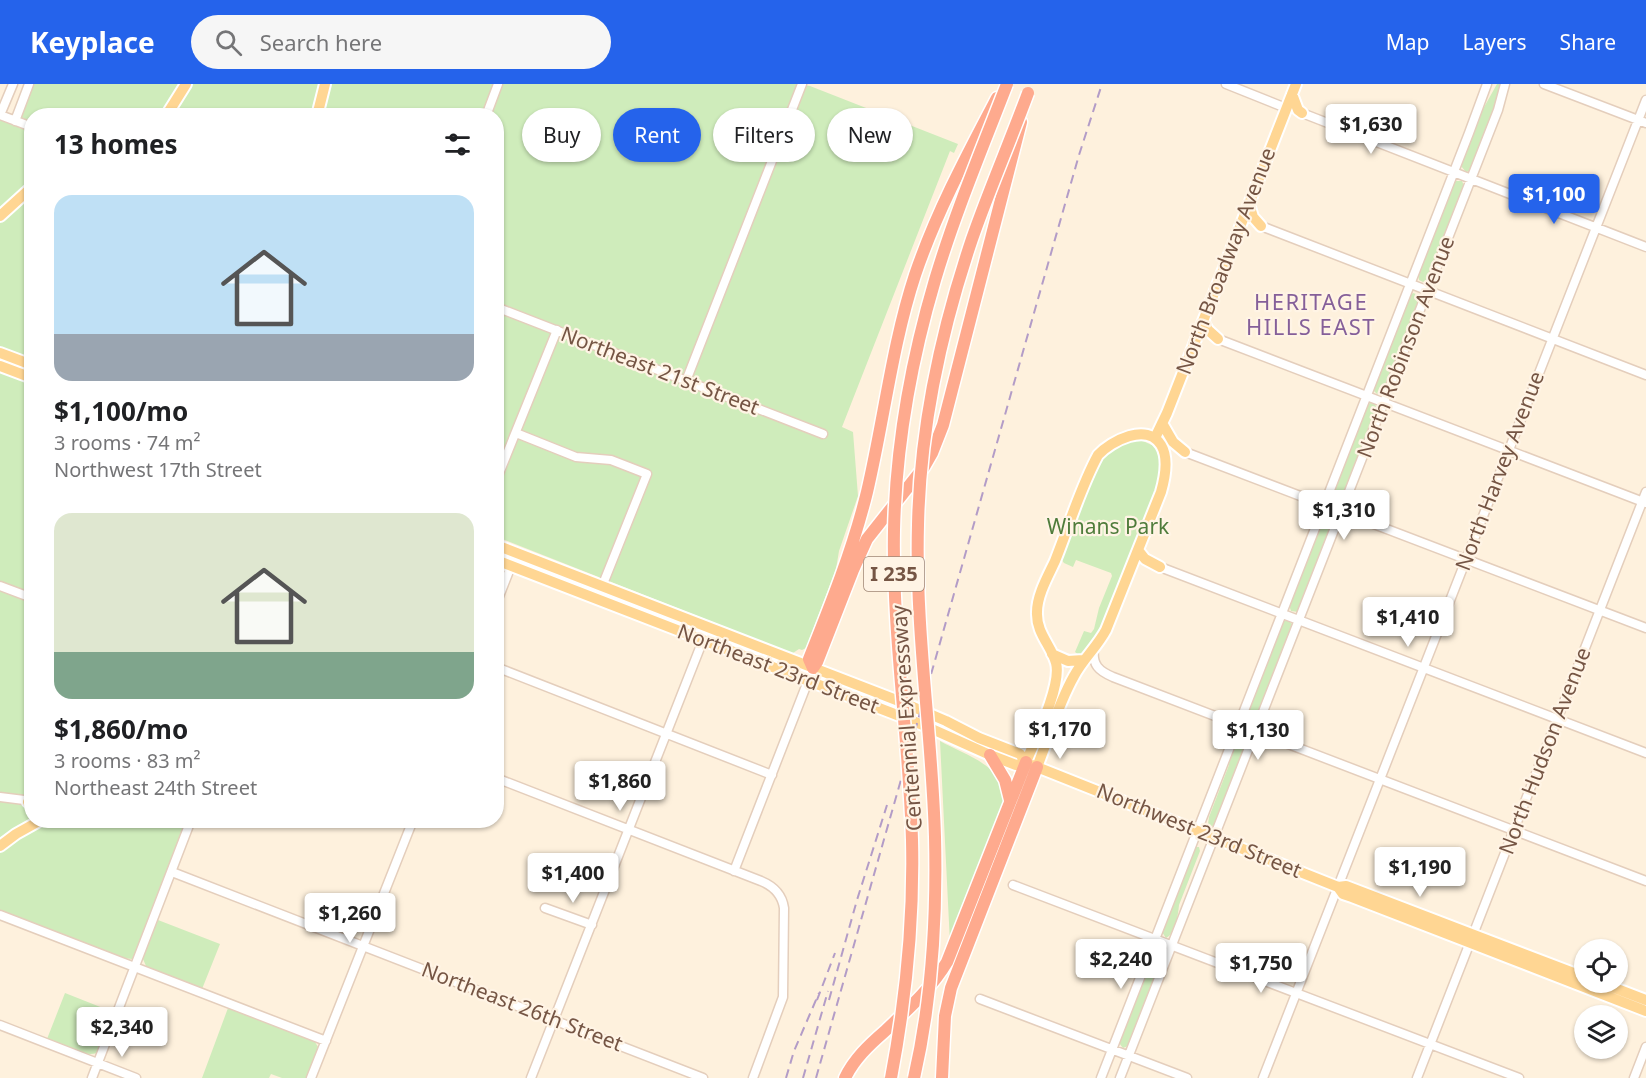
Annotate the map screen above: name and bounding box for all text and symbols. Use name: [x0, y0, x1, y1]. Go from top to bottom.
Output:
search box: [191, 15, 611, 69]
text: Keyplace: [30, 23, 155, 61]
icon: search: [212, 26, 245, 59]
text: Search here: [260, 27, 382, 57]
text: Map: [1386, 28, 1430, 56]
text: Layers: [1463, 28, 1527, 56]
text: Share: [1560, 28, 1616, 56]
pin: $1,630: [1322, 104, 1420, 155]
chip: Buy: [522, 108, 601, 162]
chip: Rent: [613, 108, 701, 162]
chip: Filters: [713, 108, 815, 162]
chip: New: [827, 108, 913, 162]
text: $1,630: [1340, 110, 1402, 137]
text: 13 homes: [54, 126, 178, 162]
icon: filters: [441, 128, 474, 161]
street label: North Broadway Avenue: [1169, 143, 1281, 378]
pin: $1,100: [1505, 174, 1603, 225]
text: $1,100: [1523, 180, 1585, 207]
street label: North Robinson Avenue: [1350, 232, 1460, 462]
icon: home: [210, 234, 318, 342]
district label: HERITAGE HILLS EAST: [1246, 286, 1376, 341]
street label: Northeast 21st Street: [557, 319, 764, 421]
street label: North Harvey Avenue: [1448, 367, 1550, 574]
text: $1,100/mo: [54, 393, 188, 429]
text: 3 rooms · 74 m²: [54, 429, 201, 456]
text: Northwest 17th Street: [54, 456, 262, 483]
pin: $1,310: [1295, 490, 1393, 541]
text: $1,310: [1313, 496, 1375, 523]
park label: Winans Park: [1047, 512, 1170, 540]
icon: home: [210, 552, 318, 660]
road number: I 235: [864, 557, 924, 591]
pin: $1,410: [1359, 597, 1457, 648]
text: $1,410: [1377, 603, 1439, 630]
street label: Centennial Expressway: [884, 604, 928, 832]
street label: Northeast 23rd Street: [673, 617, 884, 720]
street label: North Hudson Avenue: [1492, 643, 1597, 858]
pin: $1,170: [1011, 709, 1109, 760]
pin: $1,130: [1209, 710, 1307, 761]
text: $1,860/mo: [54, 711, 188, 747]
text: $1,170: [1029, 715, 1091, 742]
text: $1,130: [1227, 716, 1289, 743]
text: 3 rooms · 83 m²: [54, 747, 201, 774]
pin: $1,860: [571, 761, 669, 812]
text: $1,860: [589, 767, 651, 794]
text: Northeast 24th Street: [54, 774, 257, 801]
street label: Northwest 23rd Street: [1093, 776, 1306, 884]
pin: $1,190: [1371, 847, 1469, 898]
pin: $1,400: [524, 853, 622, 904]
text: $1,190: [1389, 853, 1451, 880]
text: $1,400: [542, 859, 604, 886]
pin: $1,260: [301, 893, 399, 944]
text: $1,260: [319, 899, 381, 926]
pin: $2,240: [1072, 939, 1170, 990]
map controls: [1574, 939, 1628, 1059]
button: locate: [1574, 939, 1628, 993]
pin: $1,750: [1212, 943, 1310, 994]
text: $2,240: [1090, 945, 1152, 972]
text: $1,750: [1230, 949, 1292, 976]
street label: Northeast 26th Street: [418, 955, 627, 1058]
button: layers: [1574, 1005, 1628, 1059]
pin: $2,340: [73, 1007, 171, 1058]
text: $2,340: [91, 1013, 153, 1040]

